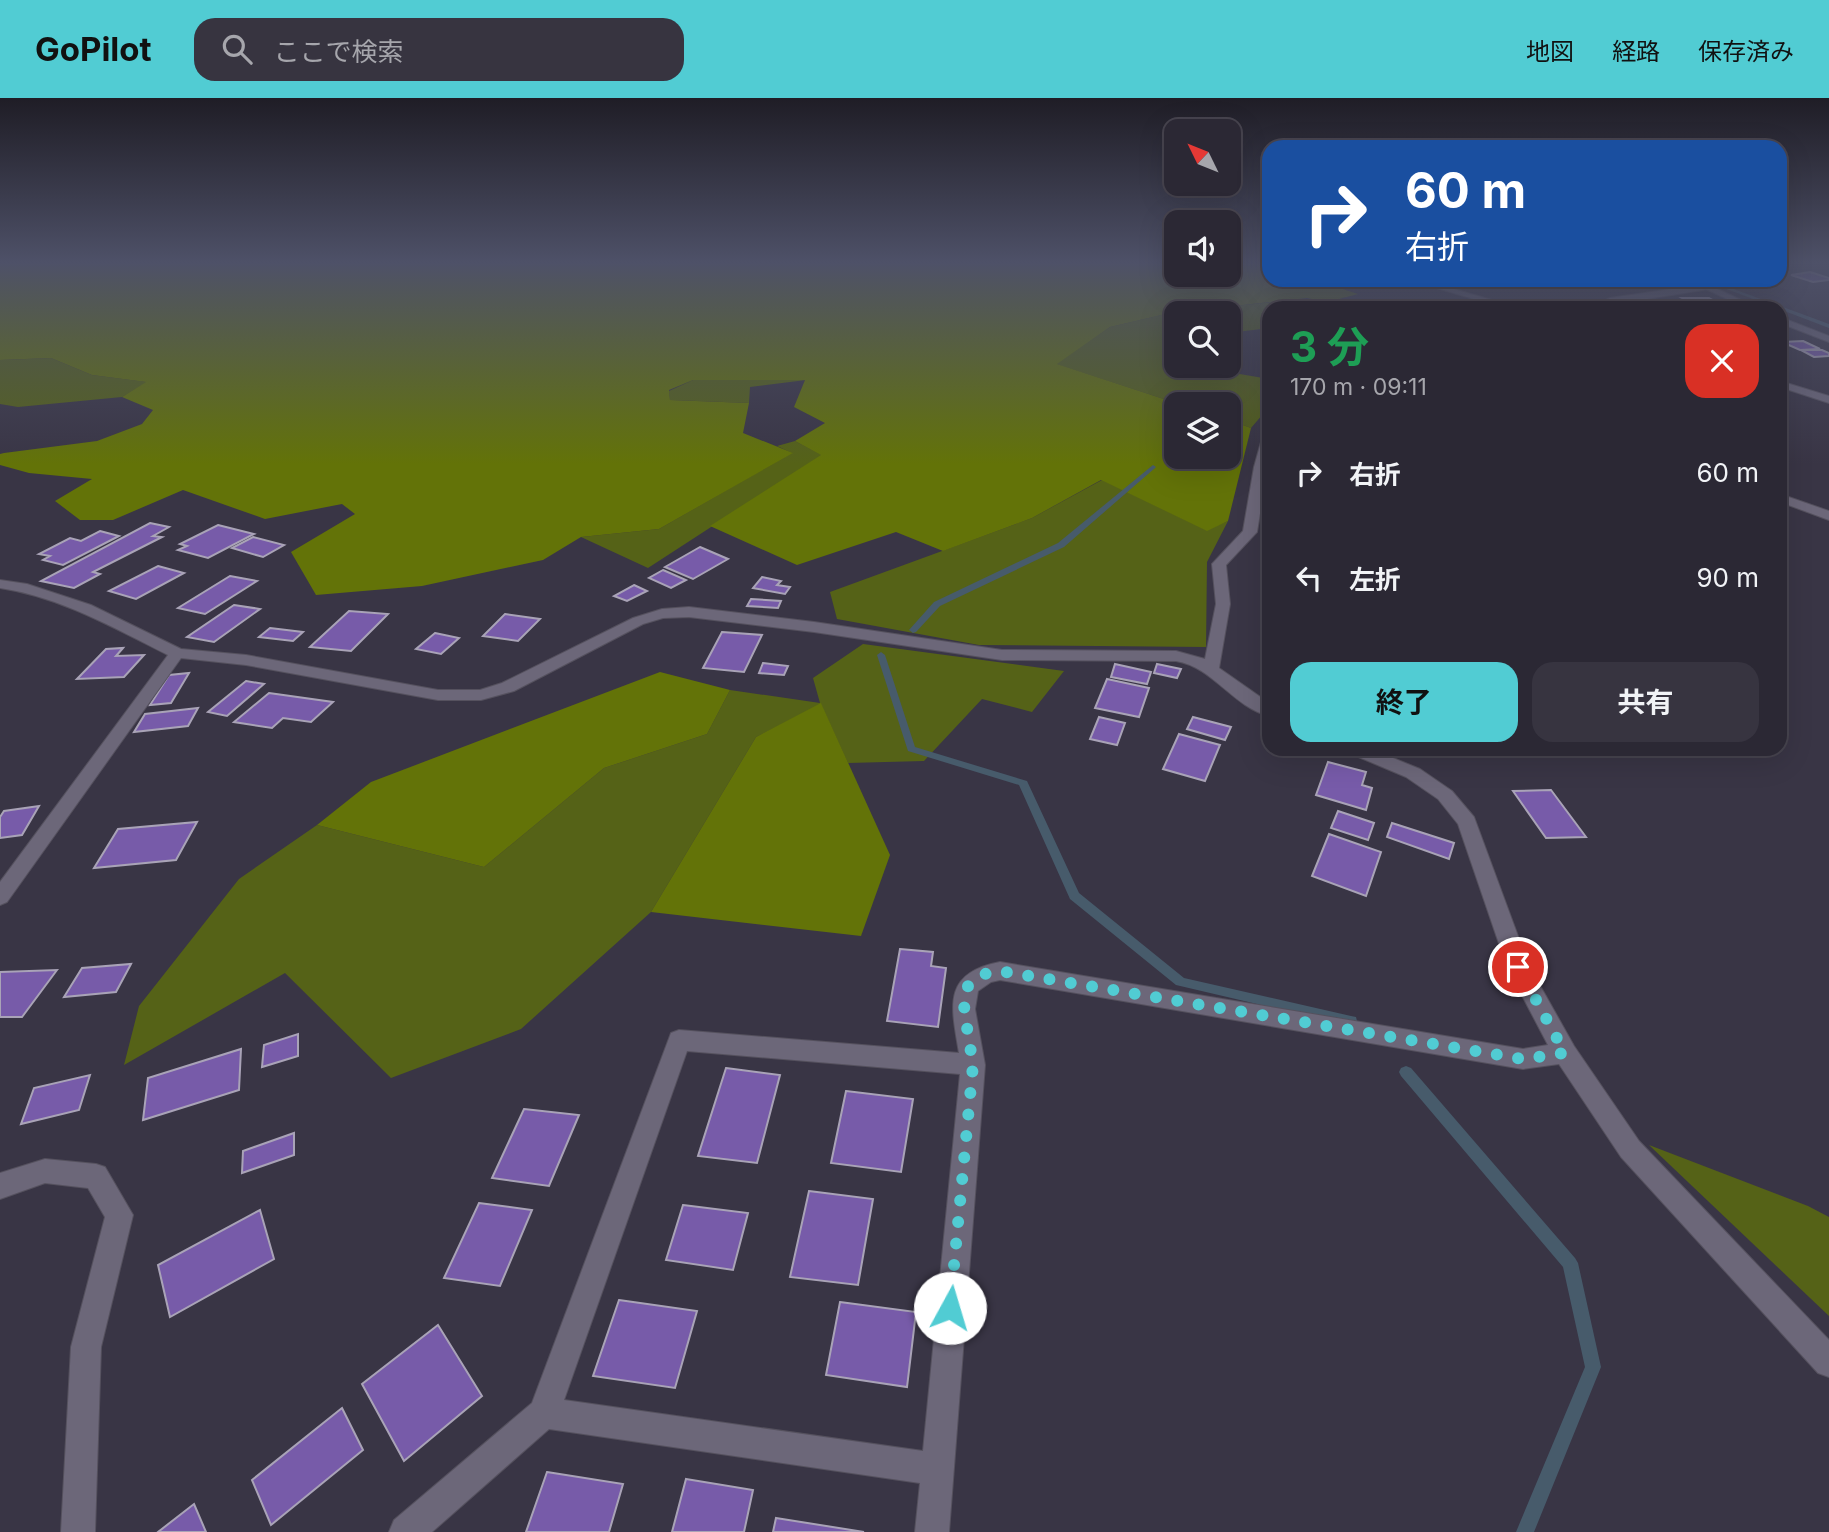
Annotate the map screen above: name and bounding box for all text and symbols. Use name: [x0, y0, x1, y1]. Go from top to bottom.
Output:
search box: [194, 18, 684, 81]
text: GoPilot: [35, 29, 152, 69]
icon: search: [218, 30, 256, 68]
text: ここで検索: [274, 36, 404, 67]
text: 地図: [1526, 37, 1574, 66]
text: 経路: [1612, 37, 1660, 66]
text: 保存済み: [1698, 37, 1794, 66]
north arrow: [1164, 119, 1241, 196]
map controls: [1164, 119, 1241, 469]
text: 60 m: [1405, 161, 1526, 220]
icon: right: [1290, 168, 1381, 259]
button: sound: [1164, 210, 1241, 287]
text: 右折: [1405, 227, 1469, 266]
button: search: [1164, 301, 1241, 378]
text: 3 分: [1290, 321, 1369, 372]
button: close: [1685, 324, 1759, 398]
text: 170 m · 09:11: [1290, 373, 1427, 401]
button: layers: [1164, 392, 1241, 469]
icon: right: [1290, 454, 1328, 492]
text: 60 m: [1696, 457, 1759, 488]
text: 右折: [1349, 459, 1401, 490]
icon: left: [1290, 559, 1328, 597]
text: 90 m: [1696, 562, 1759, 593]
text: 左折: [1349, 564, 1401, 595]
button: 終了: [1290, 662, 1518, 742]
button: 共有: [1532, 662, 1759, 742]
pin: [1488, 937, 1548, 997]
icon: arrive: [1499, 948, 1537, 986]
position arrow: [913, 1271, 987, 1345]

